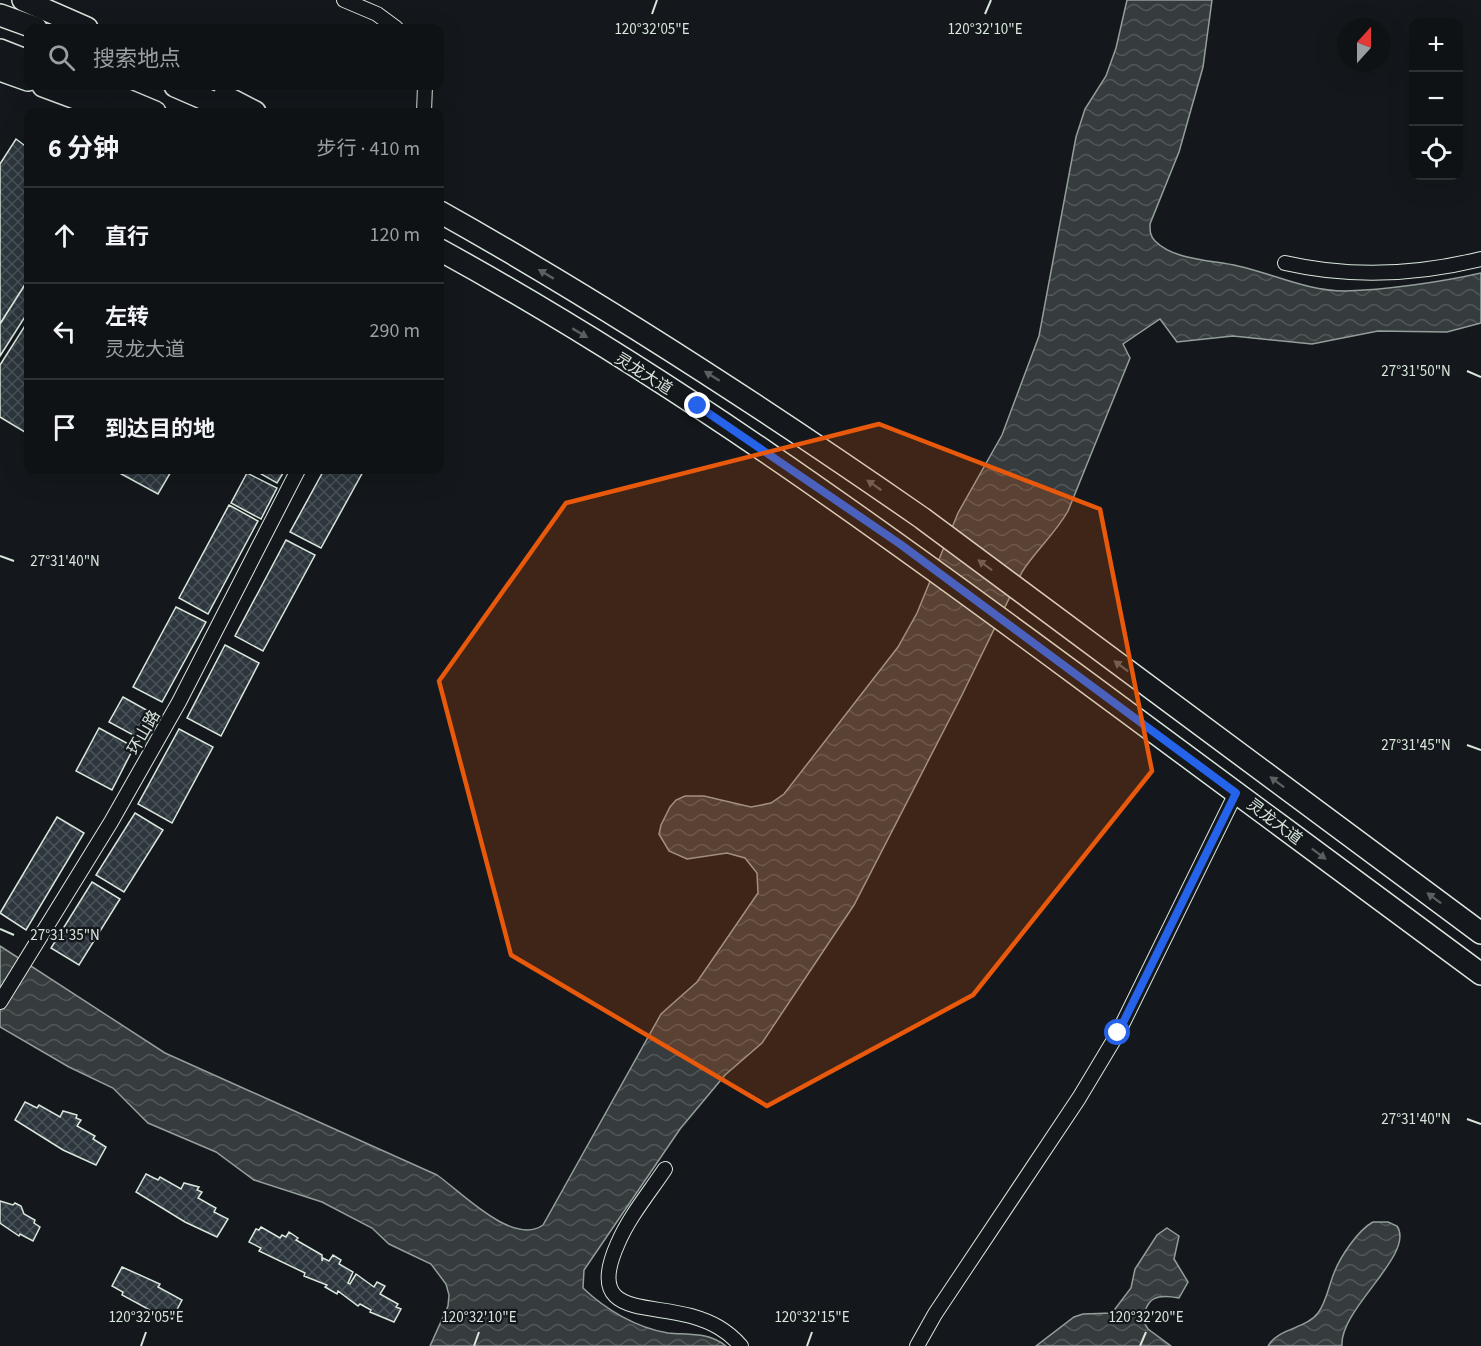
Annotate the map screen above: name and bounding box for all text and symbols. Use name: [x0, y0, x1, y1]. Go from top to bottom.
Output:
north arrow: [1337, 18, 1391, 72]
map controls: [1409, 18, 1463, 180]
button: +: [1409, 18, 1463, 72]
text: 120°32'05"E: [614, 19, 690, 40]
text: 120°32'10"E: [947, 19, 1023, 40]
search box: [24, 24, 444, 90]
icon: search: [45, 41, 78, 74]
text: 搜索地点: [93, 43, 181, 75]
button: −: [1409, 72, 1463, 126]
button: locate: [1409, 126, 1463, 180]
text: 6 分钟: [48, 130, 119, 167]
text: 步行 · 410 m: [317, 135, 420, 163]
icon: ahead: [48, 219, 81, 252]
text: 直行: [105, 221, 149, 253]
text: 120 m: [370, 221, 420, 249]
one-way arrow: [538, 268, 554, 279]
text: 左转: [105, 301, 149, 333]
icon: left: [48, 315, 81, 348]
text: 290 m: [370, 317, 420, 345]
one-way arrow: [572, 327, 588, 338]
text: 灵龙大道: [105, 336, 185, 364]
street label: 灵龙大道: [610, 348, 676, 400]
text: 27°31'50"N: [1381, 361, 1451, 382]
one-way arrow: [704, 371, 720, 382]
route end: [684, 392, 710, 418]
icon: arrive: [48, 411, 81, 444]
text: 到达目的地: [105, 413, 215, 445]
one-way arrow: [866, 479, 882, 491]
text: 27°31'40"N: [30, 551, 100, 572]
one-way arrow: [977, 559, 992, 571]
one-way arrow: [1113, 660, 1128, 672]
street label: 环山路: [122, 706, 165, 759]
text: 27°31'45"N: [1381, 735, 1451, 756]
one-way arrow: [1270, 776, 1286, 788]
street label: 灵龙大道: [1242, 794, 1307, 850]
one-way arrow: [1311, 848, 1327, 860]
one-way arrow: [1426, 892, 1442, 904]
text: 27°31'35"N: [30, 925, 100, 946]
route start: [1104, 1019, 1130, 1045]
text: 27°31'40"N: [1381, 1109, 1451, 1130]
text: 120°32'05"E: [108, 1307, 184, 1328]
text: 120°32'10"E: [441, 1307, 517, 1328]
text: 120°32'15"E: [774, 1307, 850, 1328]
text: 120°32'20"E: [1108, 1307, 1184, 1328]

